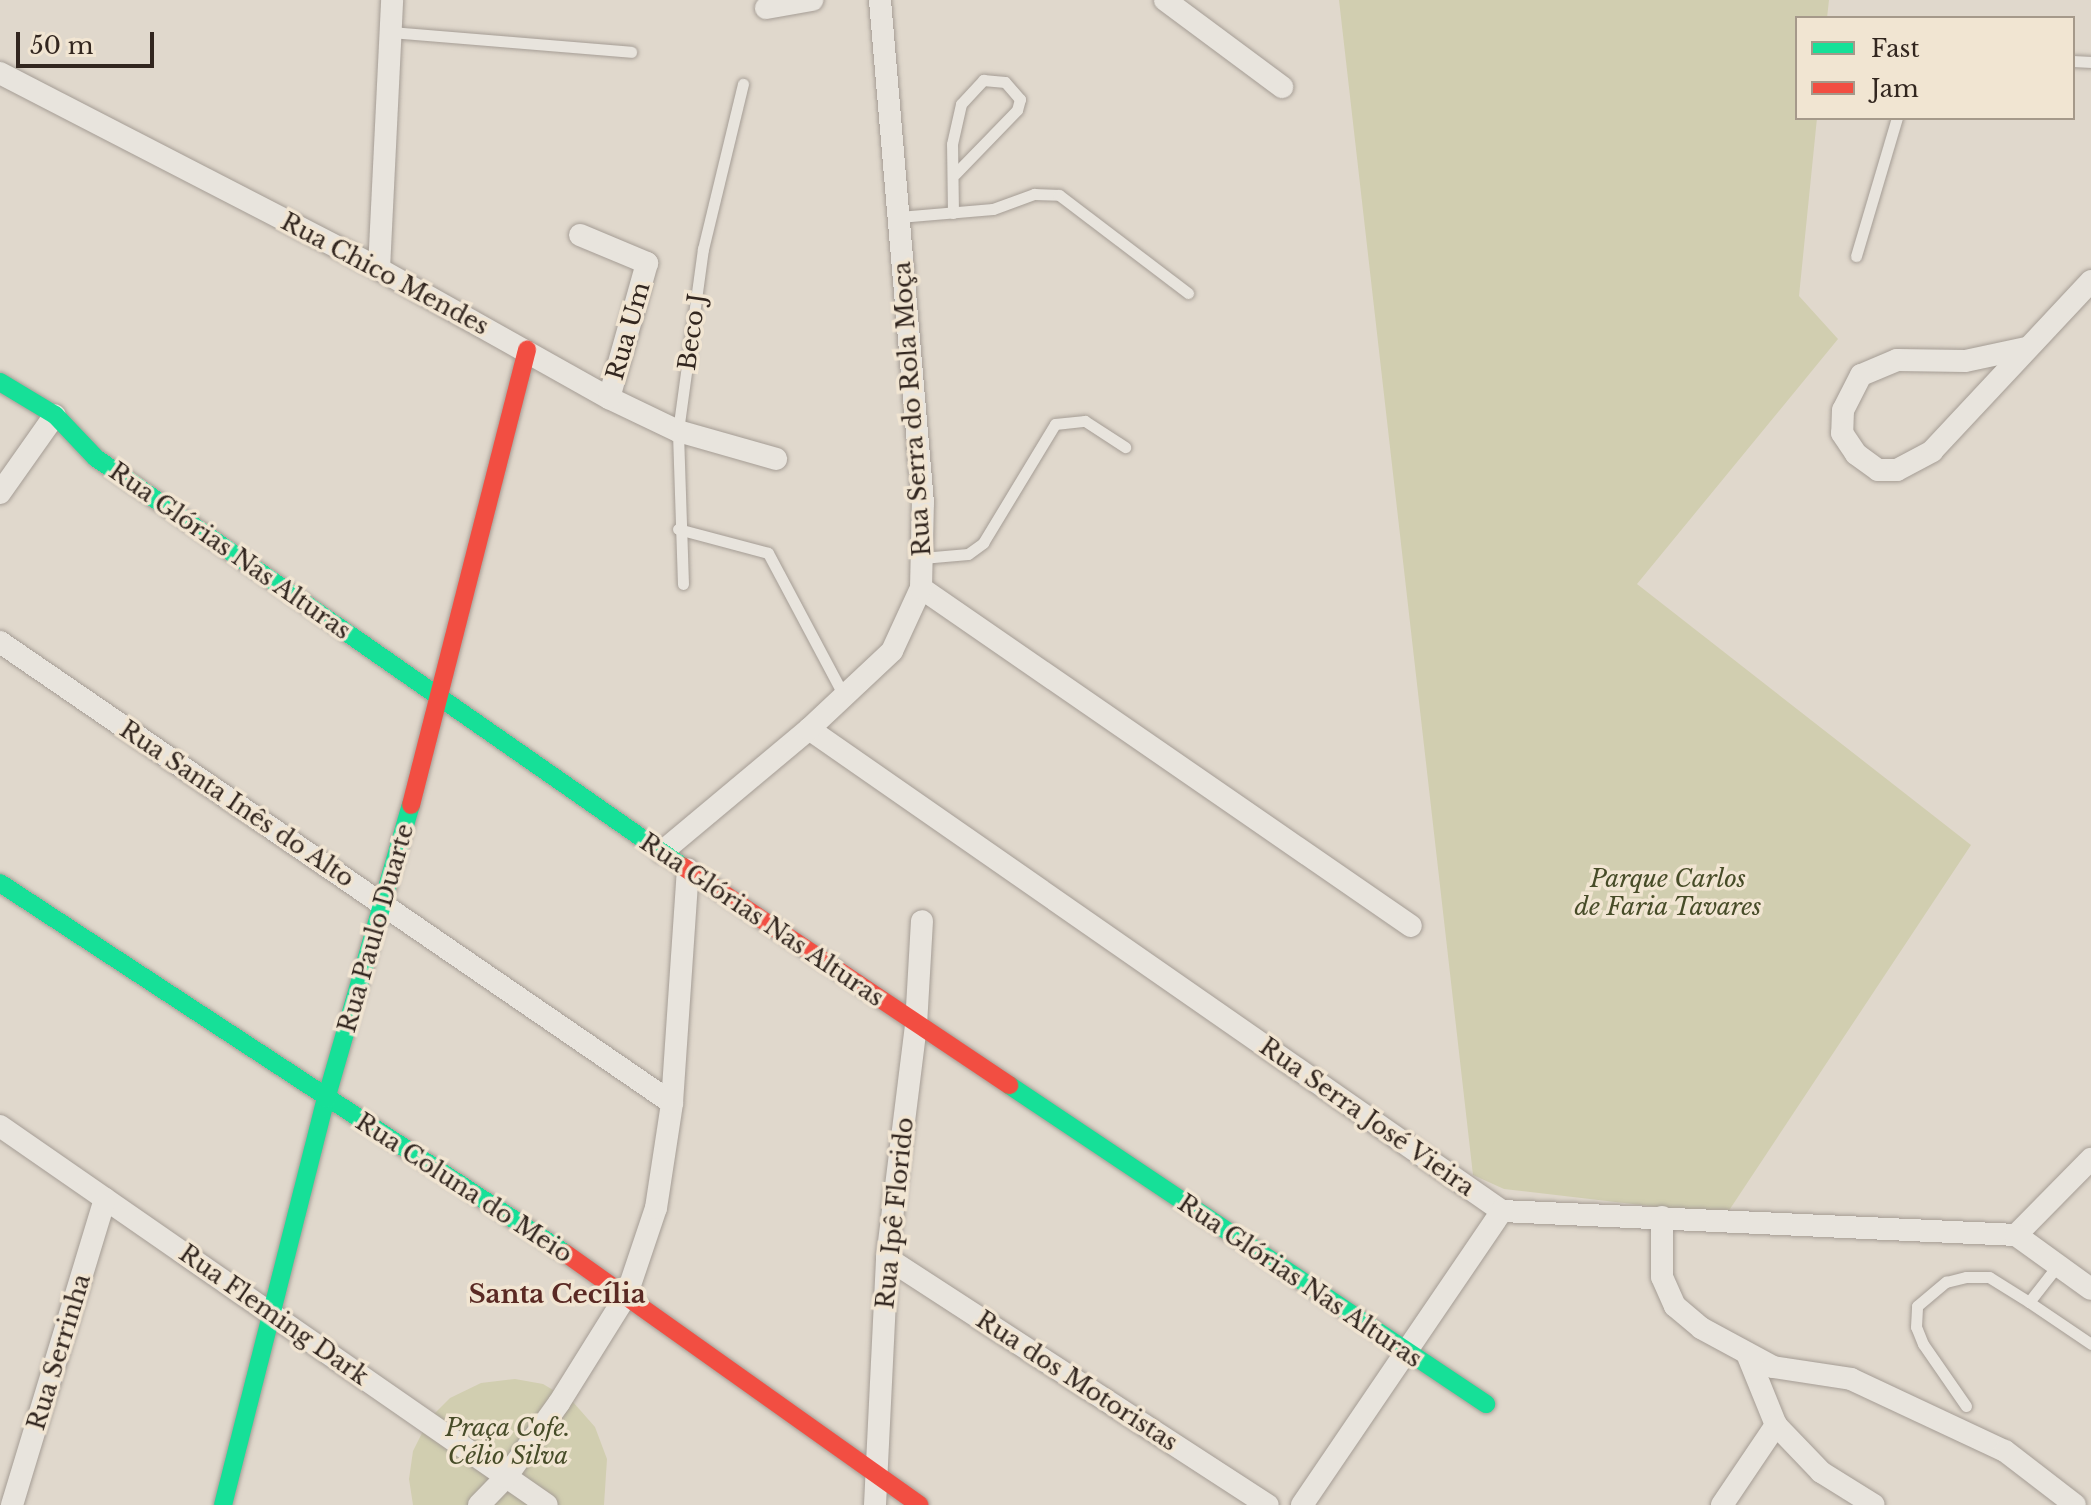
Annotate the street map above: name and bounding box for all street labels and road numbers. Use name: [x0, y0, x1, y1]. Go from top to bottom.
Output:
street label: Rua Chico Mendes: [276, 207, 494, 341]
street label: Rua Serra do Rola Moça: [887, 260, 937, 558]
street label: Rua Um: [600, 279, 656, 383]
street label: Beco J: [672, 292, 712, 372]
street label: Rua Glórias Nas Alturas: [103, 456, 357, 646]
street label: Rua Santa Inês do Alto: [114, 714, 360, 894]
street label: Rua Paulo Duarte: [332, 820, 420, 1036]
street label: Rua Glórias Nas Alturas: [634, 827, 890, 1013]
street label: Rua Serra José Vieira: [1253, 1032, 1481, 1202]
street label: Rua Coluna do Meio: [350, 1107, 578, 1269]
street label: Rua Ipê Florido: [871, 1116, 919, 1310]
street label: Rua Glórias Nas Alturas: [1172, 1188, 1428, 1374]
street label: Rua Fleming Dark: [174, 1239, 374, 1391]
street label: Rua Serrinha: [22, 1270, 96, 1434]
street label: Rua dos Motoristas: [971, 1305, 1183, 1457]

